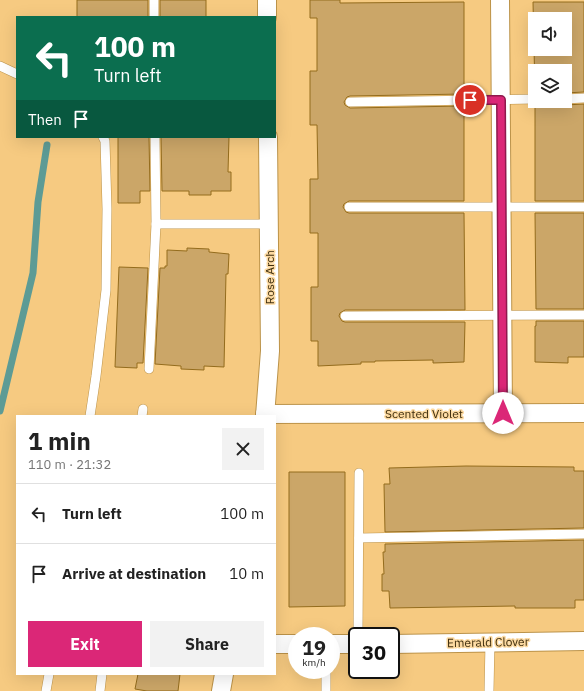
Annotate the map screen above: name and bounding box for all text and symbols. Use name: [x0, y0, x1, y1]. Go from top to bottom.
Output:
map controls: [528, 12, 572, 108]
button: sound: [528, 12, 572, 56]
text: 100 m: [94, 28, 176, 65]
icon: left: [28, 32, 80, 84]
text: Turn left: [94, 64, 162, 87]
button: layers: [528, 64, 572, 108]
pin: [453, 83, 487, 117]
icon: arrive: [459, 89, 481, 111]
icon: arrive: [70, 108, 92, 130]
text: Then: [28, 110, 62, 129]
street label: Rose Arch: [262, 250, 277, 304]
position arrow: [482, 392, 524, 434]
street label: Scented Violet: [385, 406, 463, 421]
text: 1 min: [28, 425, 91, 457]
button: close: [222, 428, 264, 470]
text: 110 m · 21:32: [28, 456, 111, 473]
icon: left: [28, 503, 50, 525]
text: Turn left: [62, 504, 122, 523]
text: 100 m: [220, 504, 264, 523]
icon: arrive: [28, 563, 50, 585]
text: Arrive at destination: [62, 564, 206, 583]
text: 10 m: [229, 564, 264, 583]
button: Exit: [28, 621, 142, 667]
button: Share: [150, 621, 264, 667]
speed limit sign: 30: [348, 627, 400, 679]
text: 19: [302, 634, 326, 661]
street label: Emerald Clover: [447, 634, 530, 650]
text: km/h: [302, 656, 326, 669]

